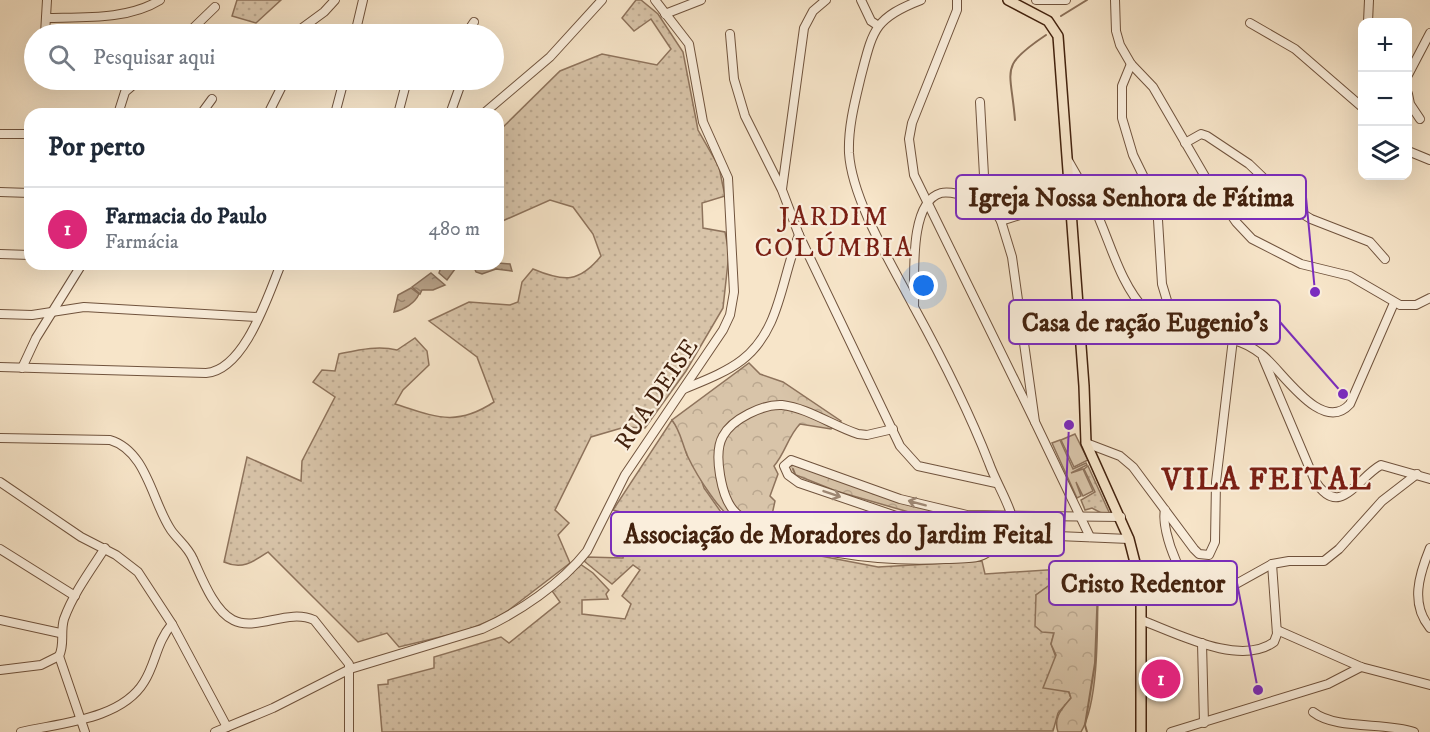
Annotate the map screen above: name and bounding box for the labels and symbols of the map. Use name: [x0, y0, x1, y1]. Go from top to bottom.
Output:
callout: Igreja Nossa Senhora de Fátima: [956, 175, 1306, 219]
text: Igreja Nossa Senhora de Fátima: [968, 182, 1295, 215]
district label: JARDIM COLÚMBIA: [755, 200, 913, 265]
your location: [909, 271, 938, 300]
callout: Casa de ração Eugenio's: [1009, 300, 1280, 344]
text: Casa de ração Eugenio's: [1022, 307, 1269, 340]
street label: RUA DEISE: [609, 333, 705, 456]
district label: VILA FEITAL: [1161, 462, 1372, 499]
one-way arrow: [822, 489, 841, 500]
one-way arrow: [907, 497, 926, 508]
callout: Associação de Moradores do Jardim Feital: [611, 512, 1064, 556]
text: Associação de Moradores do Jardim Feital: [623, 519, 1053, 552]
callout: Cristo Redentor: [1049, 561, 1237, 605]
text: Cristo Redentor: [1061, 568, 1226, 601]
pin: 1: [1142, 656, 1180, 702]

